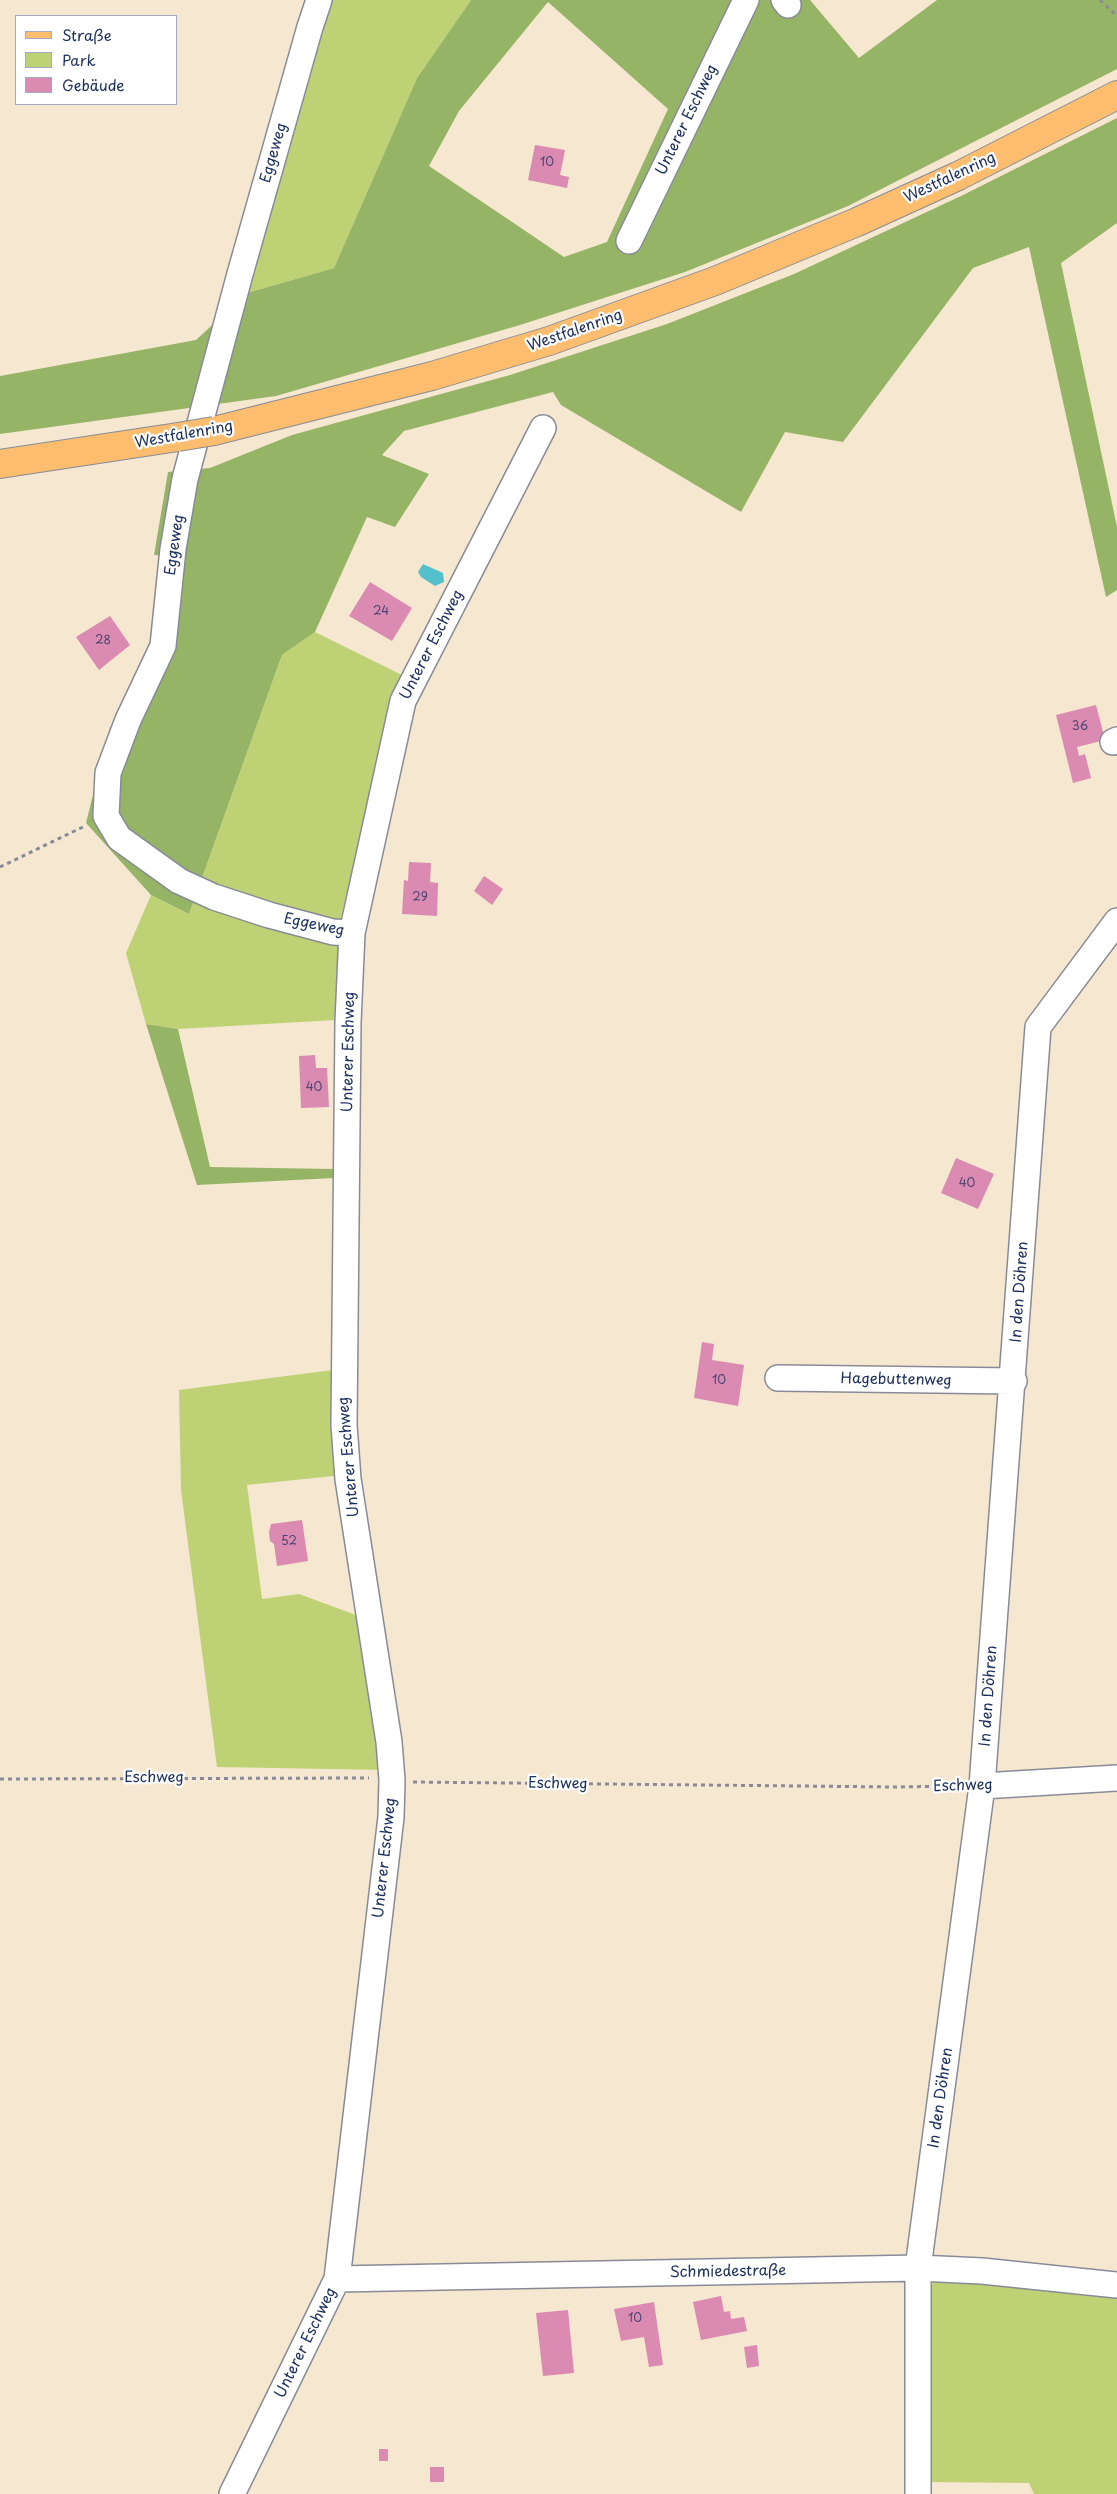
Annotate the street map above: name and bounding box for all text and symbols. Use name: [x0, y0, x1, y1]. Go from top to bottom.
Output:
legend: [15, 15, 178, 105]
text: Straße: [62, 23, 112, 46]
text: Park: [62, 48, 96, 71]
street label: Unterer Eschweg: [652, 62, 722, 178]
text: Gebäude: [62, 73, 124, 96]
street label: Eggeweg: [257, 121, 291, 185]
street label: Westfalenring: [901, 149, 999, 207]
house number: 10: [540, 156, 554, 170]
street label: Westfalenring: [525, 306, 625, 356]
street label: Westfalenring: [134, 418, 234, 452]
street label: Eggeweg: [162, 513, 188, 577]
street label: Unterer Eschweg: [397, 587, 467, 703]
house number: 24: [373, 605, 389, 619]
house number: 28: [95, 634, 111, 648]
house number: 36: [1072, 720, 1088, 734]
house number: 29: [412, 891, 428, 905]
street label: Eggeweg: [282, 910, 346, 940]
street label: Unterer Eschweg: [339, 991, 359, 1113]
house number: 40: [306, 1081, 322, 1095]
house number: 40: [959, 1177, 975, 1191]
street label: In den Döhren: [1007, 1241, 1033, 1343]
street label: Hagebuttenweg: [840, 1370, 952, 1390]
house number: 10: [712, 1374, 726, 1388]
street label: Unterer Eschweg: [335, 1396, 363, 1518]
house number: 52: [281, 1535, 297, 1549]
street label: In den Döhren: [976, 1645, 1002, 1747]
street label: Eschweg: [124, 1769, 184, 1787]
street label: Eschweg: [528, 1774, 588, 1794]
street label: Eschweg: [933, 1776, 993, 1796]
street label: Unterer Eschweg: [370, 1797, 400, 1919]
street label: In den Döhren: [925, 2047, 957, 2149]
street label: Schmiedestraße: [670, 2262, 786, 2282]
street label: Unterer Eschweg: [271, 2285, 341, 2401]
house number: 10: [628, 2312, 642, 2326]

